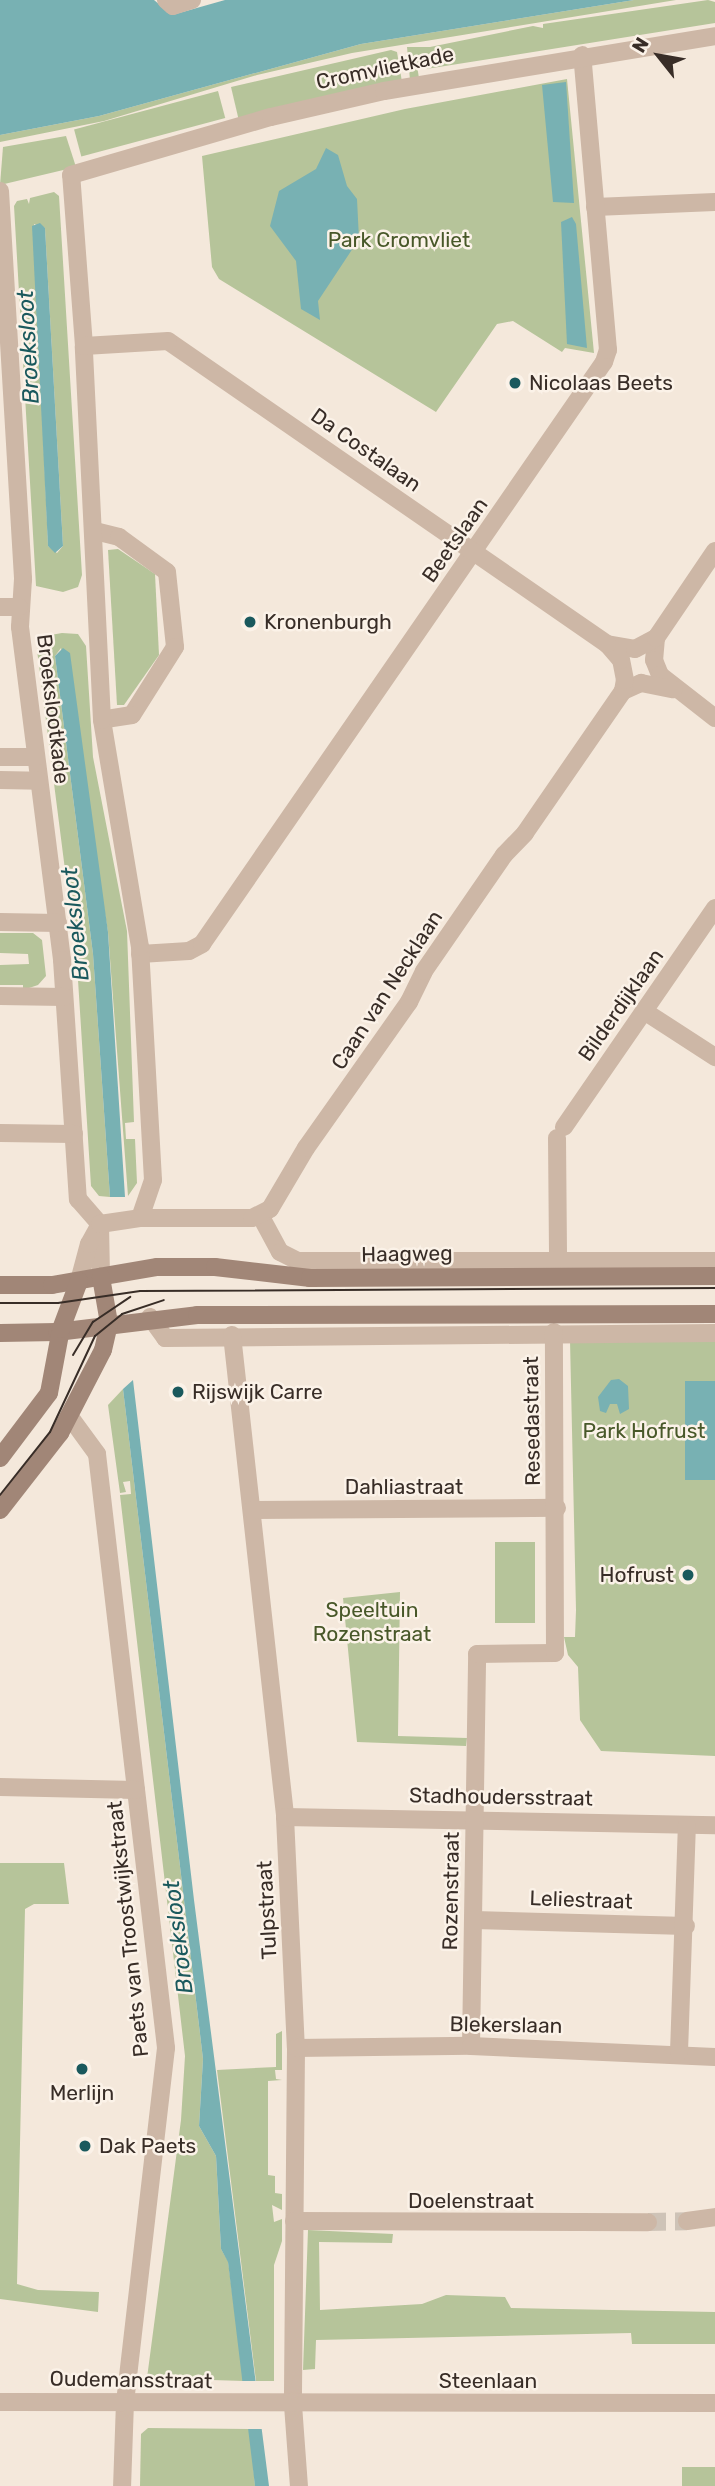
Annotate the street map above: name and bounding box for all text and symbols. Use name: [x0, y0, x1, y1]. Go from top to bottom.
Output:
north arrow: [624, 21, 694, 91]
text: N: [627, 33, 654, 57]
street label: Cromvlietkade: [314, 41, 456, 95]
park label: Park Cromvliet: [328, 227, 470, 253]
water label: Broeksloot: [11, 289, 45, 405]
place label: Nicolaas Beets: [529, 370, 673, 396]
marker: Nicolaas Beets: [507, 375, 523, 391]
street label: Da Costalaan: [306, 403, 426, 497]
street label: Beetslaan: [417, 493, 493, 587]
place label: Kronenburgh: [264, 609, 392, 635]
marker: Kronenburgh: [242, 614, 258, 630]
street label: Broekslootkade: [31, 633, 75, 785]
water label: Broeksloot: [55, 866, 95, 982]
street label: Caan van Necklaan: [326, 905, 448, 1075]
street label: Bilderdijklaan: [573, 944, 669, 1066]
street label: Haagweg: [361, 1241, 453, 1267]
street label: Resedastraat: [518, 1356, 546, 1486]
place label: Rijswijk Carre: [192, 1379, 323, 1405]
marker: Rijswijk Carre: [170, 1384, 186, 1400]
park label: Park Hofrust: [582, 1418, 706, 1444]
street label: Dahliastraat: [345, 1474, 463, 1500]
place label: Hofrust: [599, 1562, 674, 1588]
marker: Hofrust: [680, 1567, 696, 1583]
park label: Speeltuin Rozenstraat: [313, 1597, 431, 1647]
street label: Stadhoudersstraat: [409, 1783, 593, 1811]
street label: Paets van Troostwijkstraat: [102, 1799, 154, 2059]
street label: Rozenstraat: [437, 1831, 465, 1951]
street label: Tulpstraat: [252, 1860, 282, 1960]
water label: Broeksloot: [157, 1879, 199, 1995]
street label: Leliestraat: [529, 1886, 633, 1914]
street label: Blekerslaan: [449, 2011, 563, 2039]
marker: Merlijn: [74, 2061, 90, 2077]
place label: Merlijn: [50, 2080, 114, 2106]
place label: Dak Paets: [99, 2133, 197, 2159]
marker: Dak Paets: [77, 2138, 93, 2154]
street label: Doelenstraat: [408, 2188, 534, 2214]
street label: Oudemansstraat: [49, 2366, 213, 2394]
street label: Steenlaan: [439, 2368, 537, 2394]

